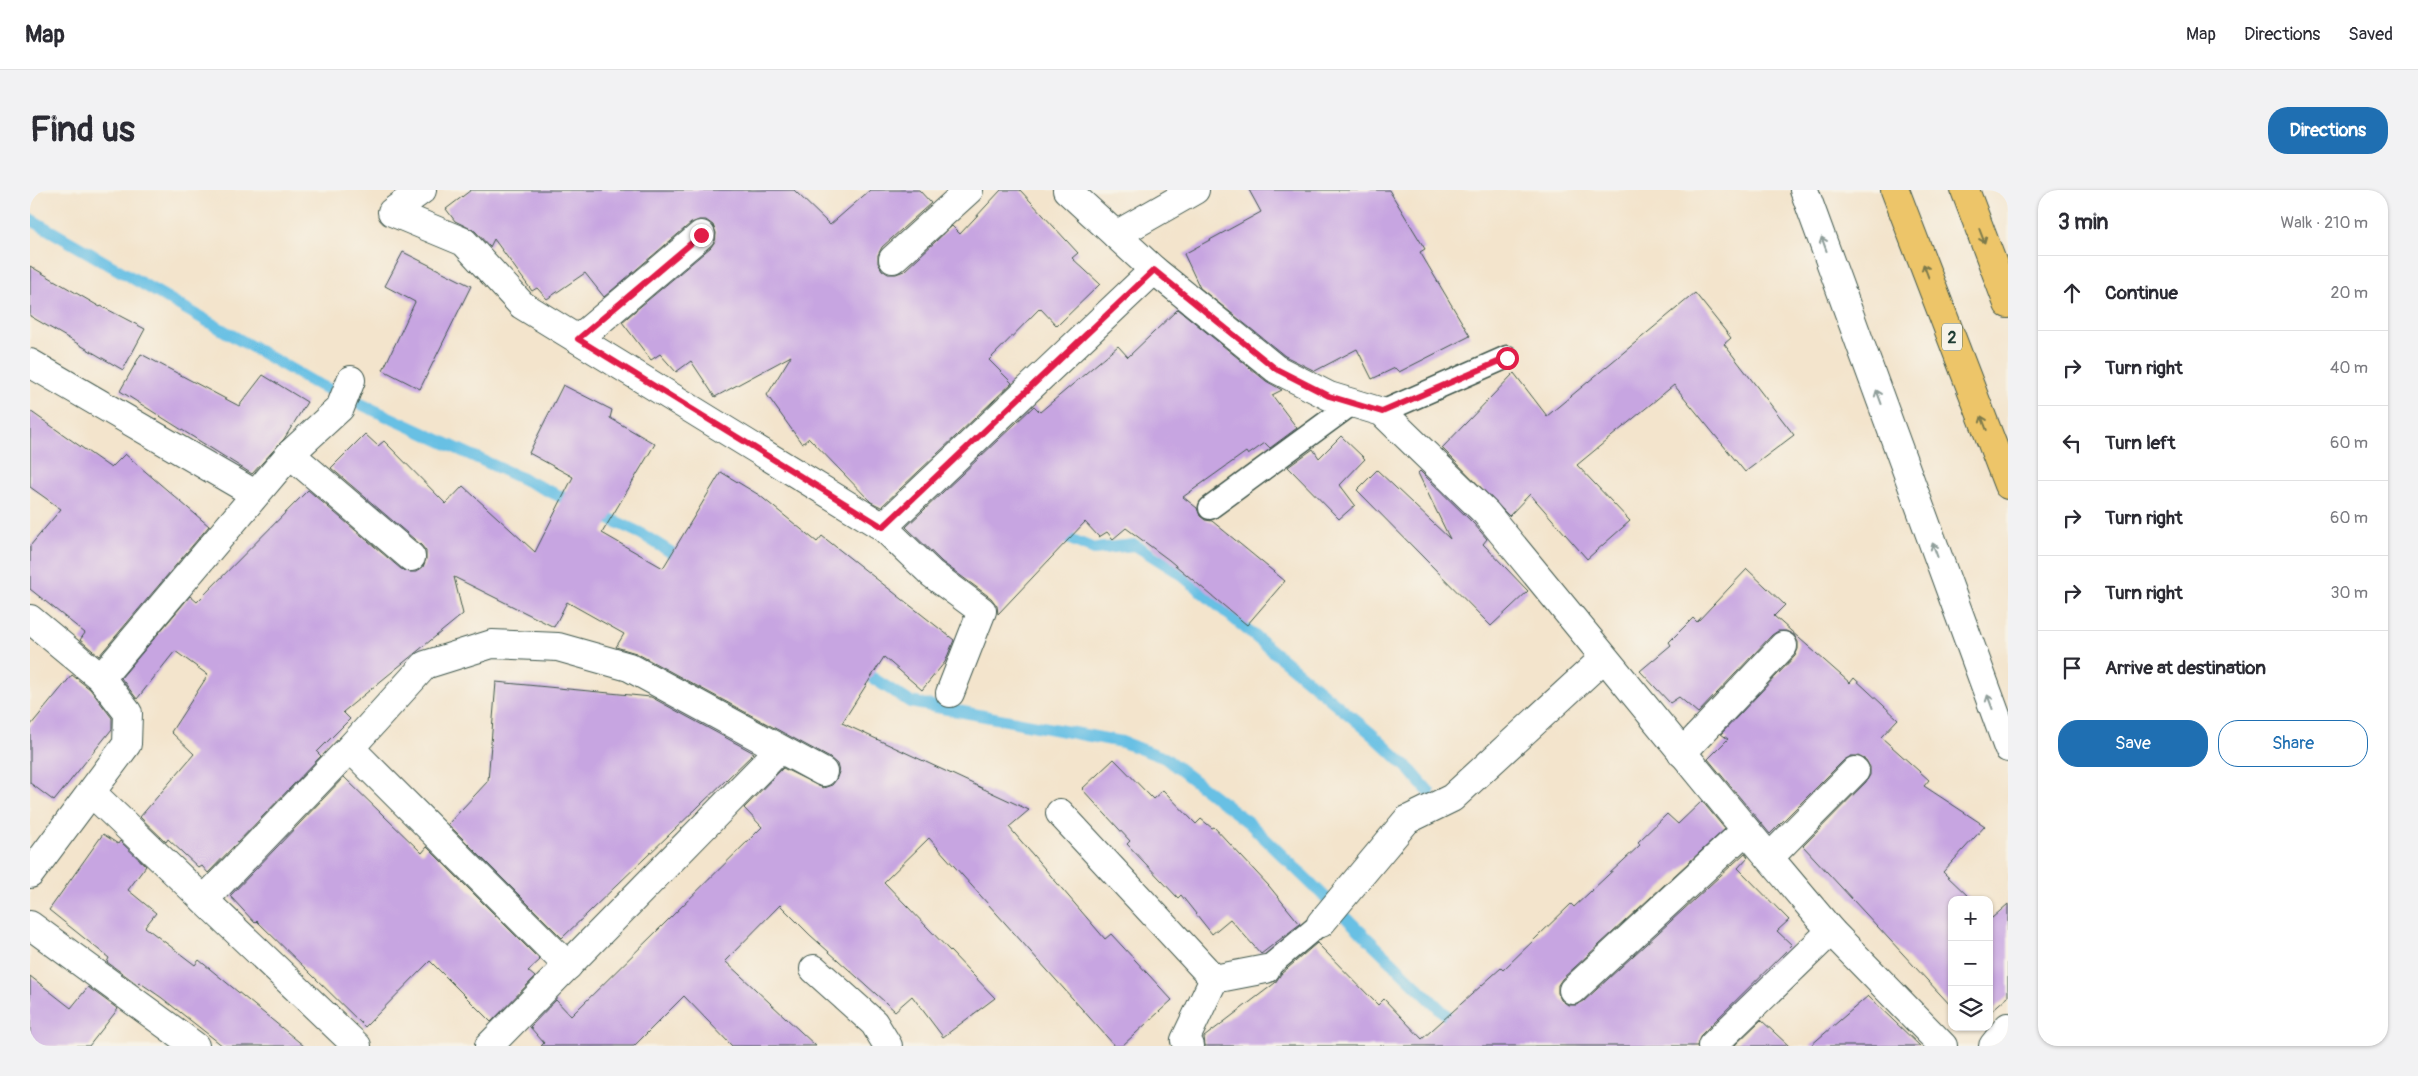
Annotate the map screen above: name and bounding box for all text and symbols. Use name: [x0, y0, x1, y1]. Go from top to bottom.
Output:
text: Map: [25, 20, 65, 49]
text: Map: [2186, 23, 2216, 46]
text: Directions: [2244, 23, 2320, 46]
text: Saved: [2348, 23, 2393, 46]
button: Directions: [2268, 107, 2388, 154]
text: Find us: [30, 108, 135, 152]
text: 3 min: [2058, 209, 2108, 236]
text: Walk · 210 m: [2280, 213, 2368, 233]
route end: [690, 224, 713, 247]
one-way arrow: [1978, 227, 1987, 243]
one-way arrow: [1819, 237, 1828, 252]
one-way arrow: [1921, 264, 1930, 279]
icon: ahead: [2058, 279, 2086, 307]
text: Continue: [2105, 281, 2178, 305]
text: 20 m: [2330, 283, 2368, 303]
road number: 2: [1942, 324, 1962, 350]
route start: [1496, 347, 1519, 370]
icon: right: [2058, 354, 2086, 382]
text: Turn right: [2105, 356, 2183, 380]
text: 40 m: [2330, 358, 2368, 378]
one-way arrow: [1874, 390, 1883, 405]
one-way arrow: [1979, 416, 1988, 431]
icon: left: [2058, 429, 2086, 457]
text: Turn left: [2105, 431, 2175, 455]
text: 60 m: [2330, 433, 2368, 453]
icon: right: [2058, 504, 2086, 532]
text: Turn right: [2105, 506, 2183, 530]
text: 60 m: [2330, 508, 2368, 528]
one-way arrow: [1930, 543, 1939, 558]
icon: right: [2058, 579, 2086, 607]
text: Turn right: [2105, 581, 2183, 605]
text: 30 m: [2330, 583, 2368, 603]
icon: arrive: [2058, 654, 2086, 682]
text: Arrive at destination: [2105, 656, 2266, 680]
one-way arrow: [1985, 695, 1994, 711]
button: Save: [2058, 720, 2208, 767]
button: Share: [2218, 720, 2368, 767]
map controls: [1948, 896, 1993, 1031]
button: +: [1948, 896, 1993, 941]
button: −: [1948, 941, 1993, 986]
button: layers: [1948, 986, 1993, 1031]

